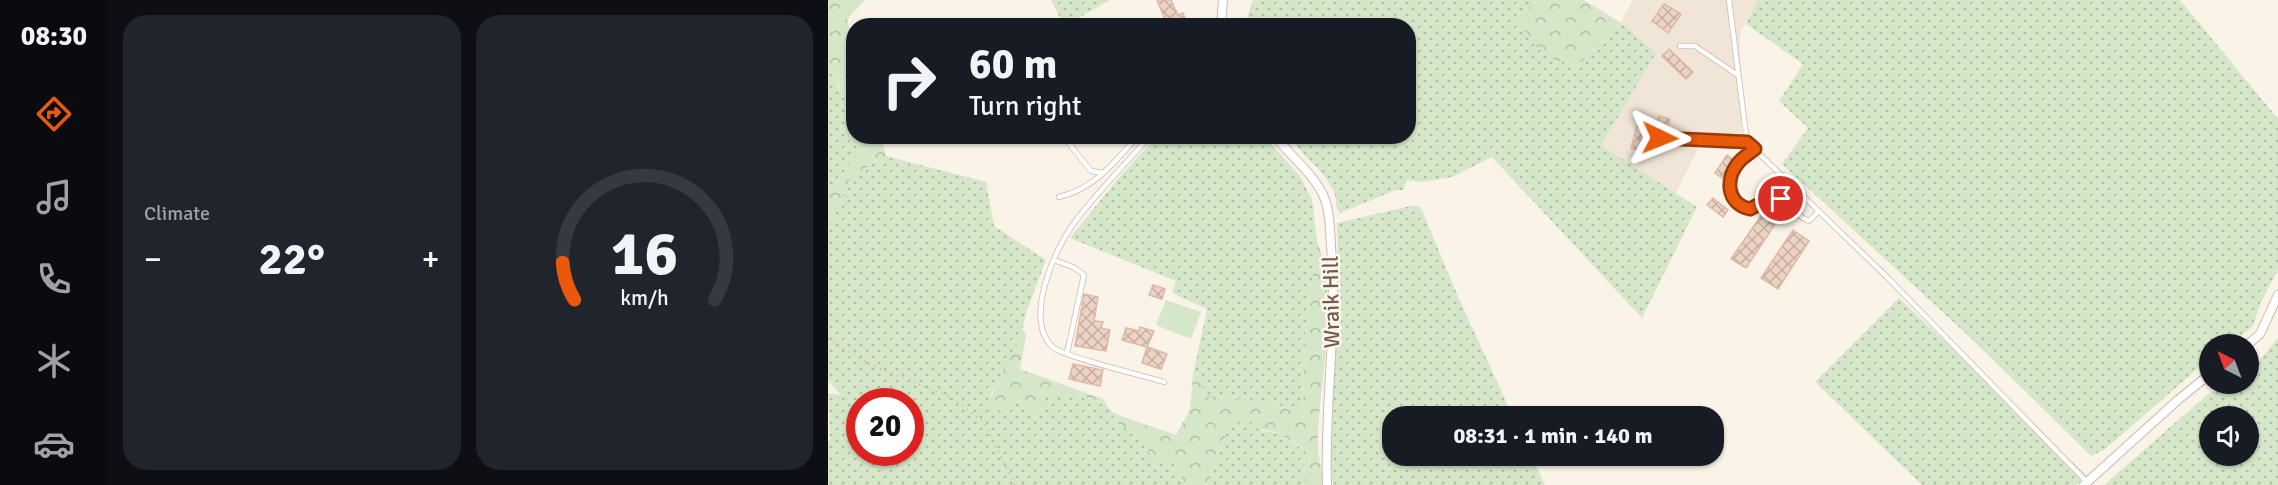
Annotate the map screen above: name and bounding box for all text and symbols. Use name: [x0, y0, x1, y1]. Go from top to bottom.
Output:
text: 08:30: [21, 20, 87, 53]
text: 60 m: [969, 39, 1058, 90]
icon: right: [870, 42, 948, 120]
text: Turn right: [969, 90, 1082, 123]
icon: directions: [33, 93, 75, 135]
position arrow: [1628, 106, 1692, 170]
pin: [1755, 173, 1806, 224]
icon: music: [33, 176, 75, 218]
icon: arrive: [1764, 182, 1797, 215]
text: Climate: [144, 201, 210, 226]
text: 16: [611, 215, 678, 292]
text: 22°: [258, 232, 325, 287]
text: −: [144, 239, 162, 280]
text: +: [422, 239, 439, 280]
street label: Wraik Hill: [1317, 255, 1345, 349]
icon: phone: [33, 258, 75, 300]
text: km/h: [620, 285, 669, 311]
north arrow: [2199, 334, 2259, 394]
map controls: [2199, 334, 2259, 466]
icon: climate: [33, 340, 75, 382]
speed limit sign: 20: [846, 388, 924, 466]
button: sound: [2199, 406, 2259, 466]
text: 08:31 · 1 min · 140 m: [1453, 422, 1653, 449]
icon: car: [33, 423, 75, 465]

